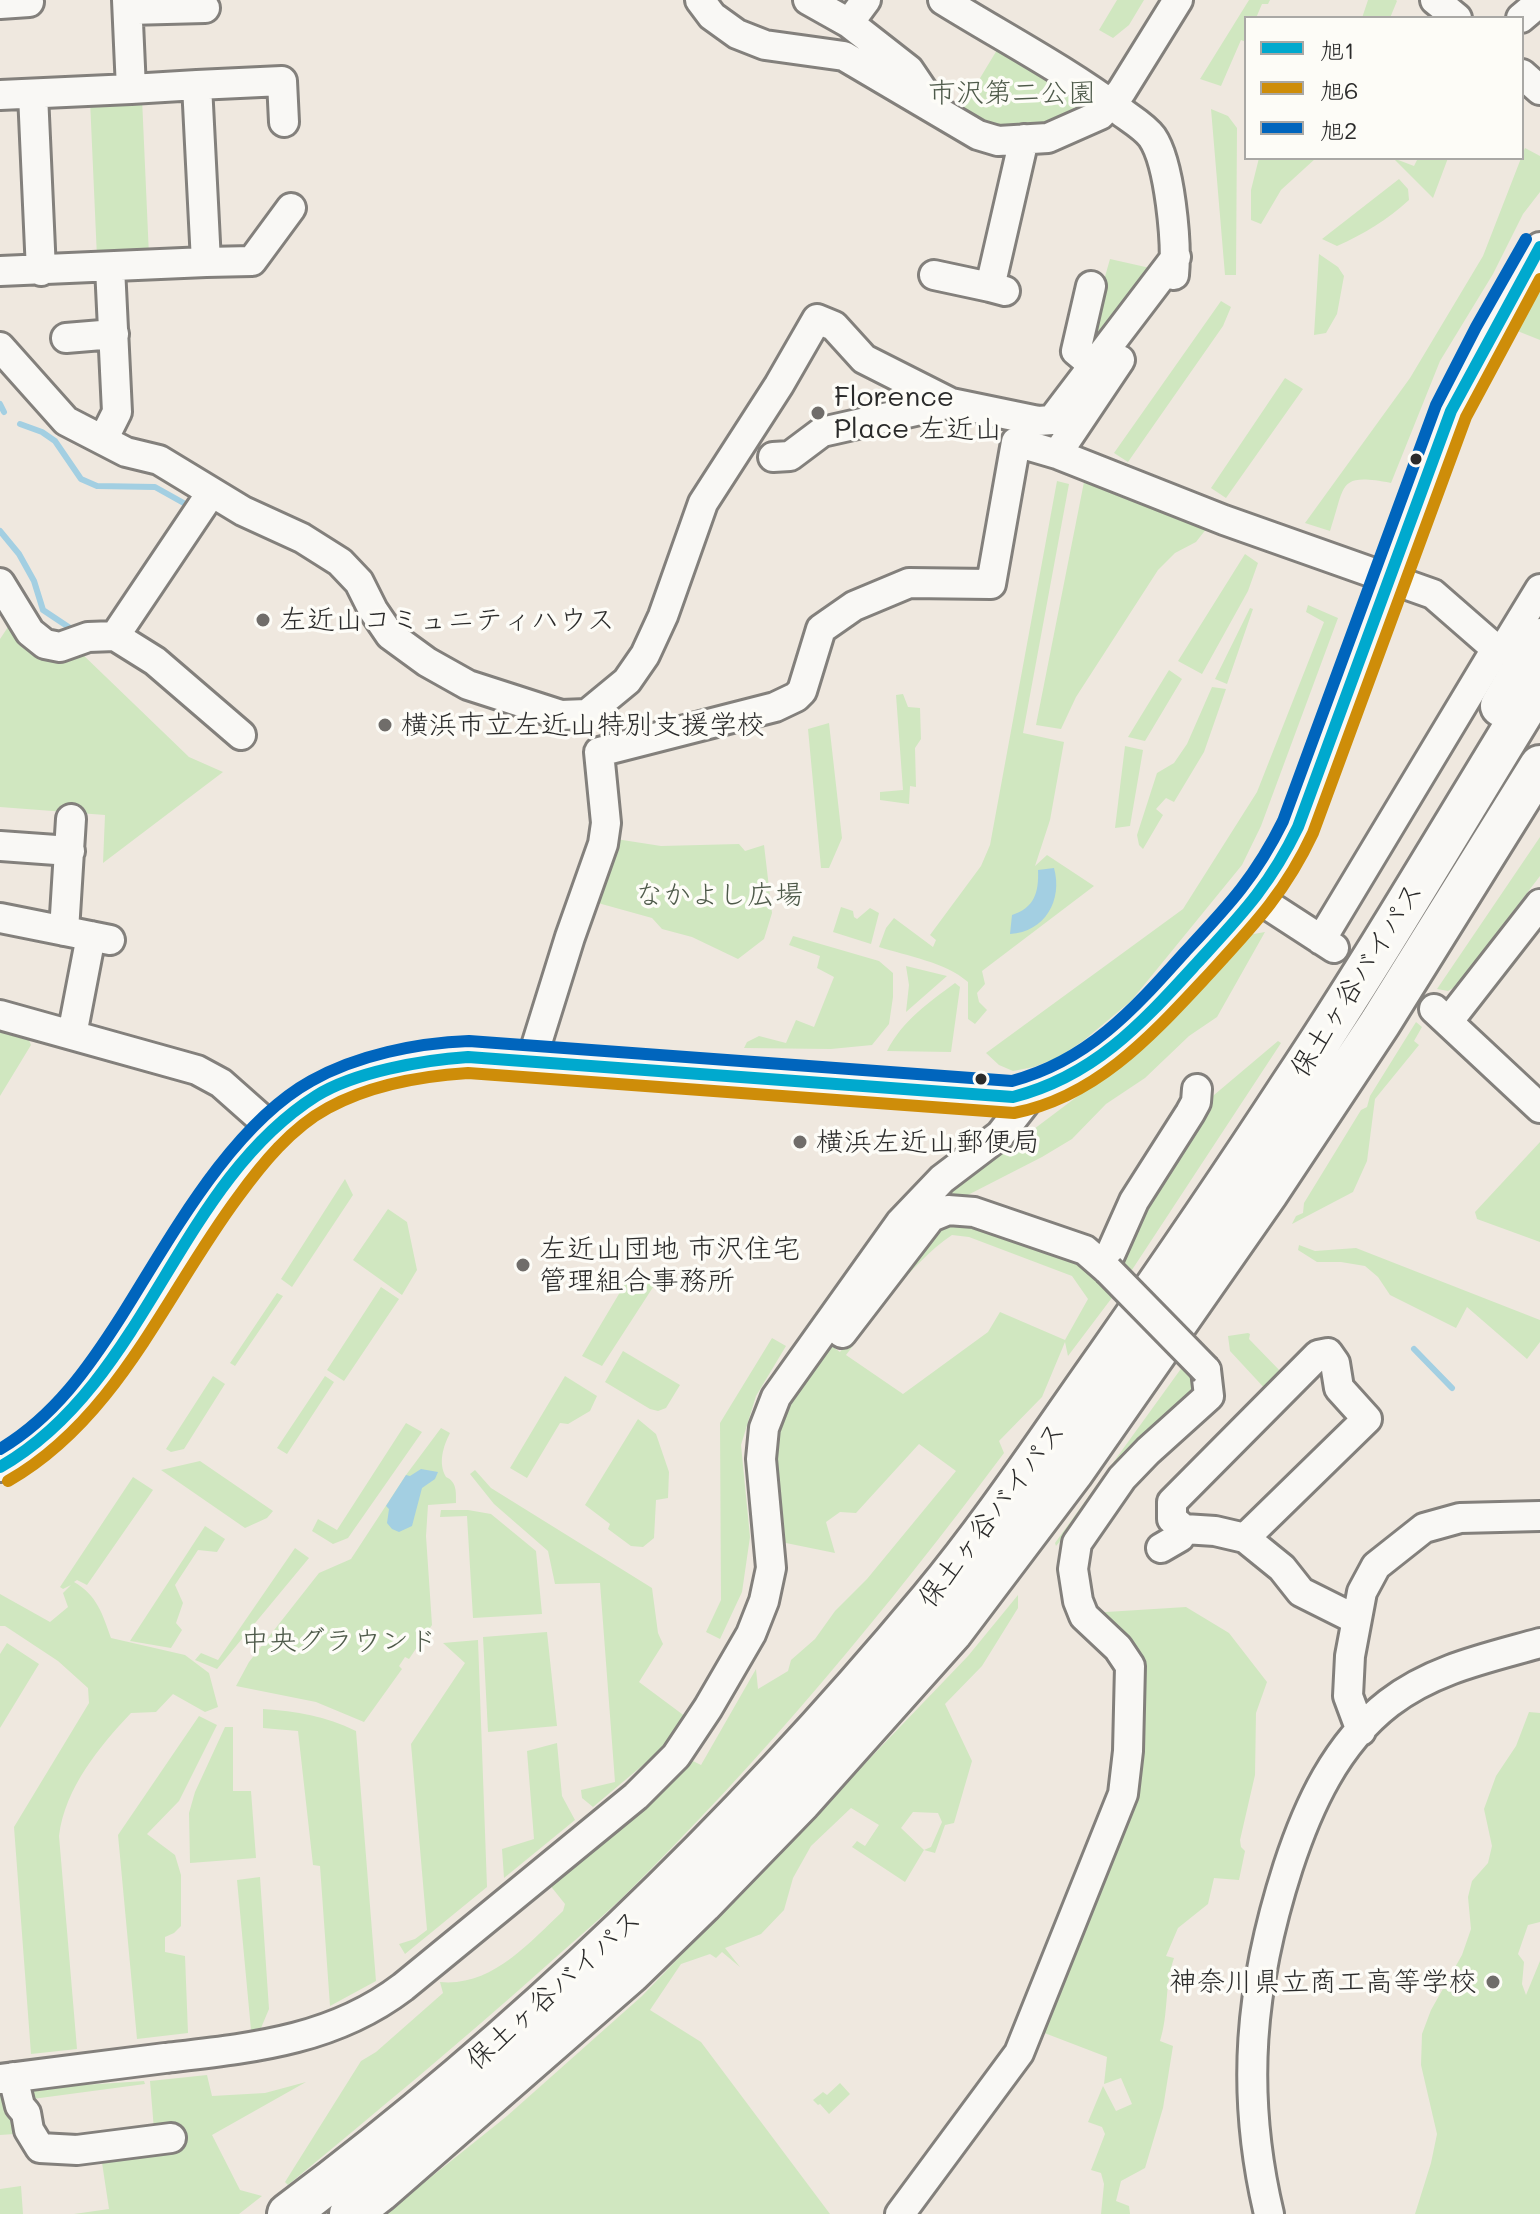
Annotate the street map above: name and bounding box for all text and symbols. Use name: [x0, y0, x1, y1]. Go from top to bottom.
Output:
legend: [1244, 16, 1524, 160]
text: 旭1: [1320, 34, 1355, 65]
text: 旭6: [1320, 74, 1359, 105]
park label: 市沢第二公園: [928, 76, 1096, 110]
text: 旭2: [1320, 114, 1357, 145]
place label: Florence Place 左近山: [834, 380, 1002, 446]
marker: Florence Place 左近山: [809, 404, 827, 422]
unlabelled marker: [1408, 451, 1424, 467]
place label: 左近山コミュニティハウス: [279, 603, 615, 637]
marker: 左近山コミュニティハウス: [254, 611, 272, 629]
place label: 横浜市立左近山特別支援学校: [401, 708, 765, 742]
marker: 横浜市立左近山特別支援学校: [376, 716, 394, 734]
street label: 保土ヶ谷バイパス: [1283, 876, 1431, 1084]
park label: なかよし広場: [635, 878, 803, 912]
unlabelled marker: [973, 1071, 989, 1087]
place label: 横浜左近山郵便局: [816, 1125, 1040, 1159]
marker: 横浜左近山郵便局: [791, 1133, 809, 1151]
place label: 左近山団地 市沢住宅 管理組合事務所: [539, 1232, 800, 1298]
marker: 左近山団地 市沢住宅 管理組合事務所: [514, 1256, 532, 1274]
street label: 保土ヶ谷バイパス: [911, 1415, 1073, 1615]
park label: 中央グラウンド: [241, 1624, 437, 1658]
street label: 保土ヶ谷バイパス: [460, 1903, 648, 2077]
place label: 神奈川県立商工高等学校: [1169, 1965, 1477, 1999]
marker: 神奈川県立商工高等学校: [1484, 1973, 1502, 1991]

